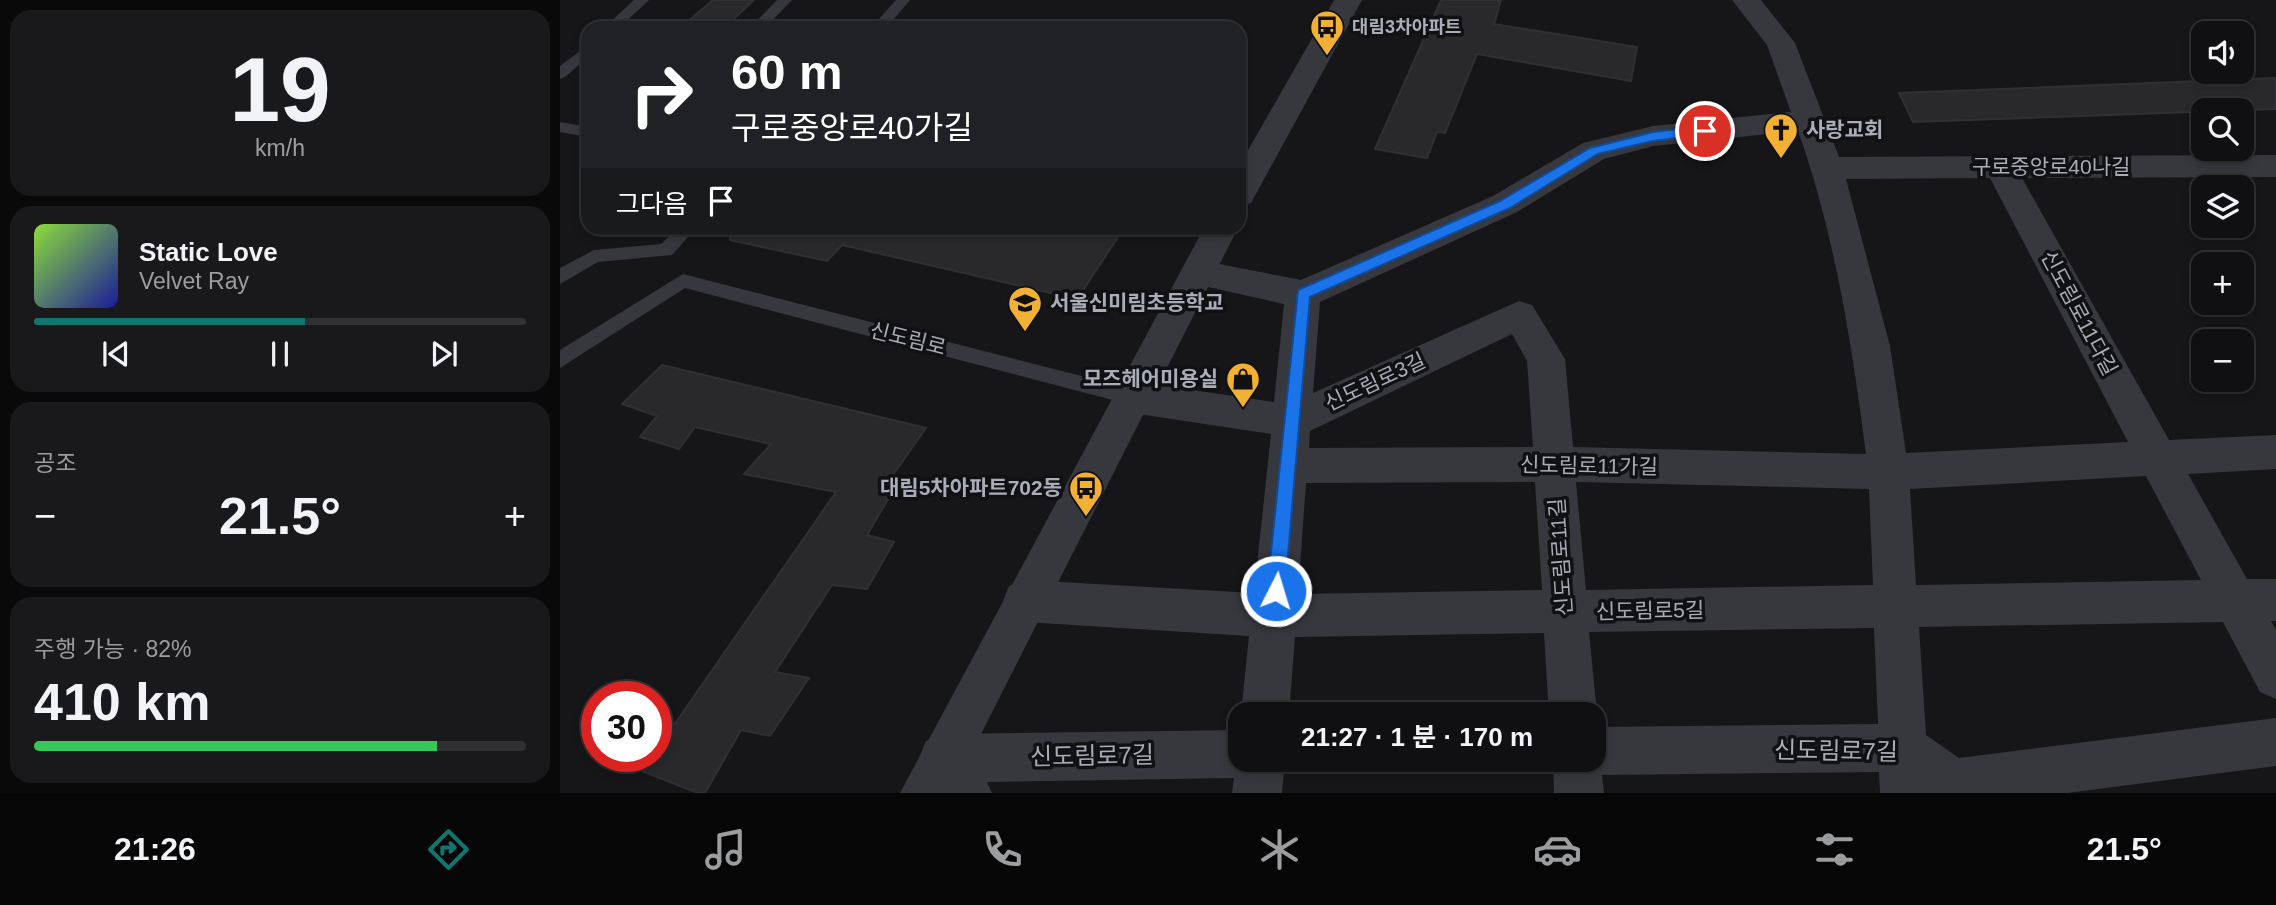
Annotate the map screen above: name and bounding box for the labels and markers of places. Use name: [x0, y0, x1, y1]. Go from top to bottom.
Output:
bus stop icon: 대림3차아파트: [1308, 8, 1346, 57]
place label: 대림3차아파트: [1352, 17, 1461, 37]
pin: [1675, 101, 1735, 161]
church icon: 사랑교회: [1762, 111, 1800, 160]
place label: 사랑교회: [1806, 118, 1883, 141]
school or university icon: 서울신미림초등학교: [1006, 284, 1044, 333]
place label: 서울신미림초등학교: [1050, 291, 1224, 314]
shop icon: 모즈헤어미용실: [1224, 360, 1262, 409]
place label: 모즈헤어미용실: [1083, 367, 1218, 390]
bus stop icon: 대림5차아파트702동: [1067, 469, 1105, 518]
place label: 대림5차아파트702동: [880, 476, 1062, 499]

